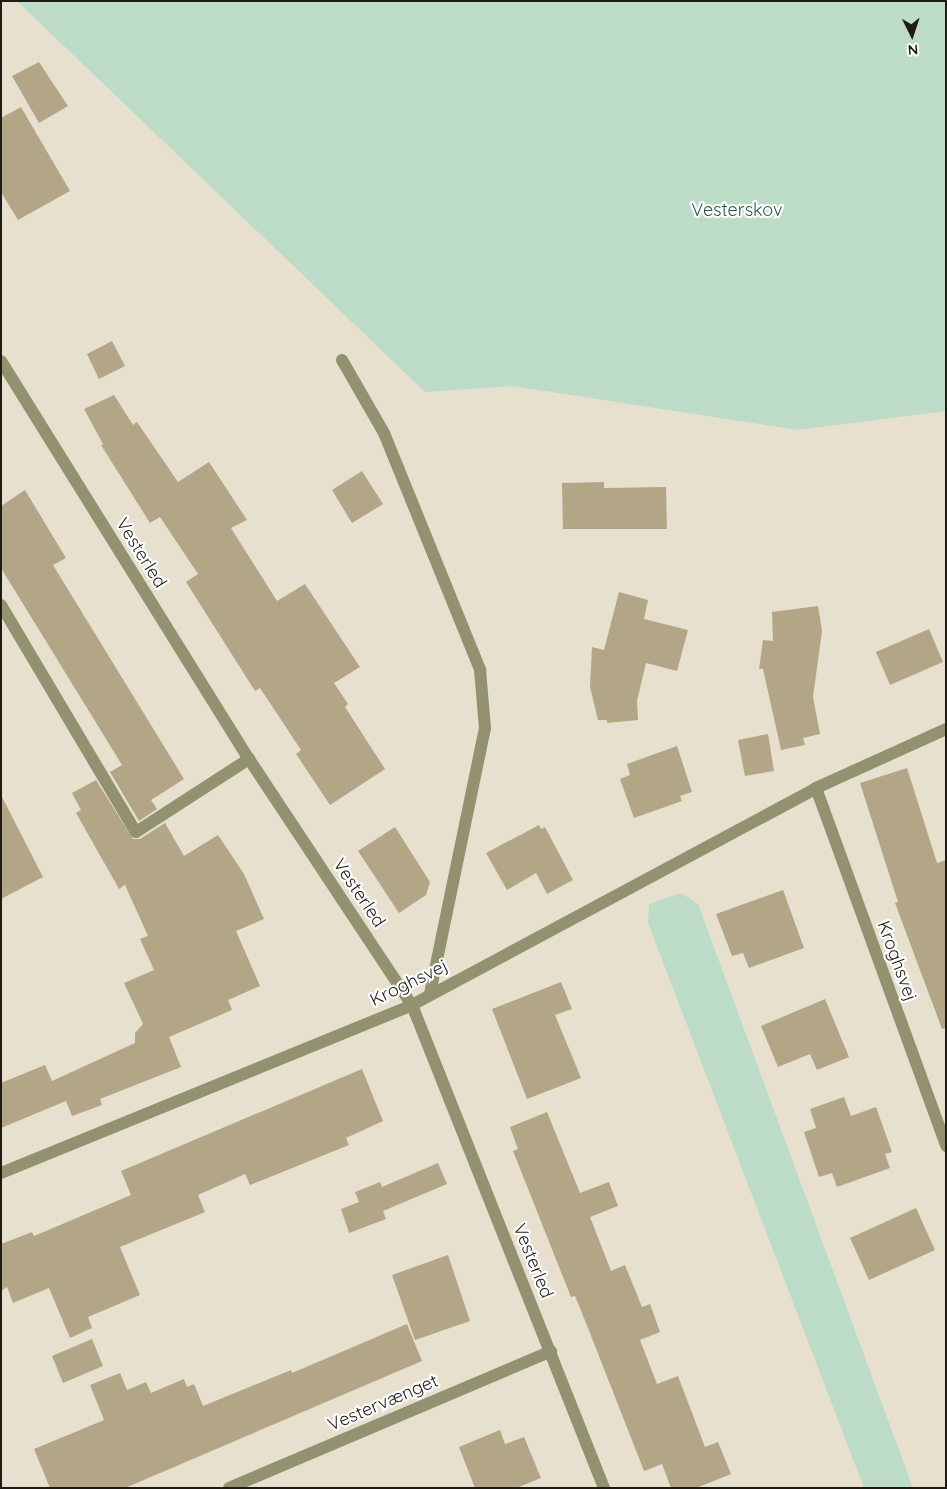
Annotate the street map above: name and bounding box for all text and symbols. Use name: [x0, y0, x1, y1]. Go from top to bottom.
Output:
north arrow: [887, 10, 937, 60]
text: N: [907, 41, 919, 59]
park label: Vesterskov: [691, 199, 783, 221]
street label: Vesterled: [111, 514, 171, 592]
street label: Vesterled: [328, 854, 390, 932]
street label: Kroghsvej: [873, 918, 921, 1004]
street label: Kroghsvej: [367, 955, 451, 1011]
street label: Vesterled: [508, 1221, 558, 1301]
street label: Vestervænget: [325, 1370, 441, 1436]

